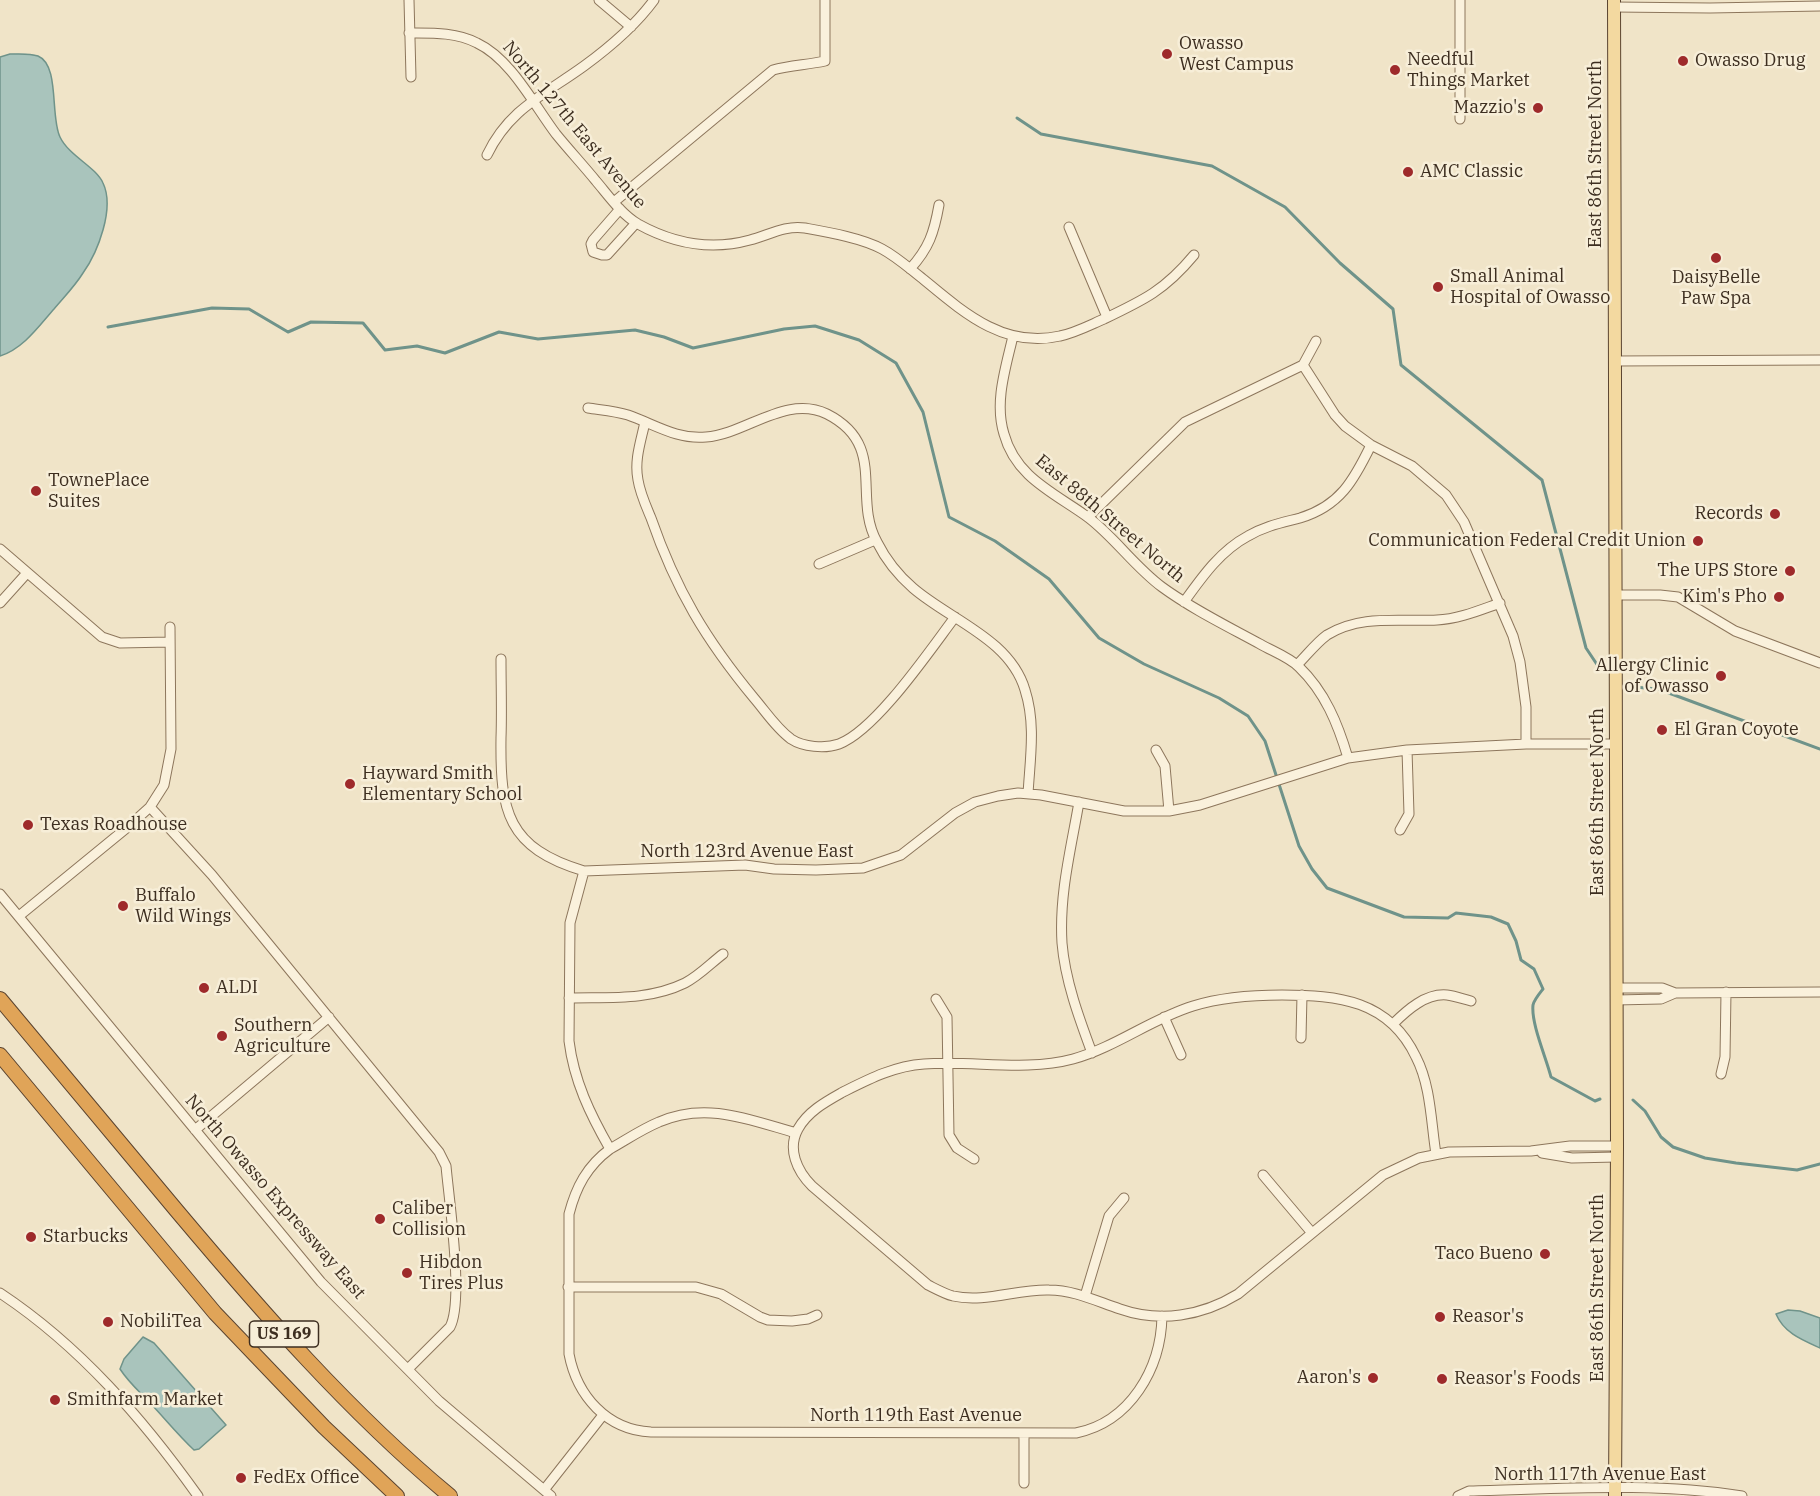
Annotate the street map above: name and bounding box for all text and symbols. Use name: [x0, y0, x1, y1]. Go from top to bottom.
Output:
place label: Owasso West Campus: [1179, 33, 1294, 76]
street label: North 127th East Avenue: [498, 37, 650, 213]
marker: Owasso West Campus: [1160, 47, 1174, 61]
place label: Needful Things Market: [1407, 49, 1530, 92]
place label: Owasso Drug: [1695, 50, 1806, 72]
marker: Owasso Drug: [1676, 54, 1690, 68]
street label: East 86th Street North: [1585, 60, 1607, 248]
marker: Needful Things Market: [1388, 63, 1402, 77]
place label: Mazzio's: [1454, 97, 1526, 119]
marker: Mazzio's: [1531, 101, 1545, 115]
place label: AMC Classic: [1420, 161, 1523, 183]
marker: AMC Classic: [1401, 165, 1415, 179]
marker: DaisyBelle Paw Spa: [1709, 251, 1723, 265]
place label: Small Animal Hospital of Owasso: [1450, 266, 1610, 308]
place label: DaisyBelle Paw Spa: [1672, 267, 1760, 310]
marker: Small Animal Hospital of Owasso: [1431, 280, 1445, 294]
street label: East 88th Street North: [1031, 450, 1189, 588]
place label: TownePlace Suites: [48, 470, 149, 512]
marker: TownePlace Suites: [29, 484, 43, 498]
place label: Records: [1695, 503, 1763, 525]
marker: Records: [1768, 507, 1782, 521]
place label: Communication Federal Credit Union: [1368, 530, 1686, 552]
marker: Communication Federal Credit Union: [1691, 534, 1705, 548]
place label: The UPS Store: [1657, 560, 1778, 582]
marker: The UPS Store: [1783, 564, 1797, 578]
place label: Kim's Pho: [1682, 586, 1767, 608]
marker: Kim's Pho: [1772, 590, 1786, 604]
place label: Allergy Clinic of Owasso: [1595, 655, 1709, 698]
marker: Allergy Clinic of Owasso: [1714, 669, 1728, 683]
street label: East 86th Street North: [1587, 708, 1609, 896]
place label: El Gran Coyote: [1674, 719, 1799, 741]
marker: El Gran Coyote: [1655, 723, 1669, 737]
place label: Hayward Smith Elementary School: [362, 763, 522, 806]
marker: Hayward Smith Elementary School: [343, 777, 357, 791]
place label: Texas Roadhouse: [40, 814, 187, 836]
marker: Texas Roadhouse: [21, 818, 35, 832]
street label: North 123rd Avenue East: [640, 841, 854, 863]
place label: Buffalo Wild Wings: [135, 885, 231, 928]
marker: Buffalo Wild Wings: [116, 899, 130, 913]
place label: ALDI: [216, 977, 258, 999]
marker: ALDI: [197, 981, 211, 995]
place label: Southern Agriculture: [234, 1015, 331, 1058]
marker: Southern Agriculture: [215, 1029, 229, 1043]
street label: North Owasso Expressway East: [180, 1090, 370, 1304]
street label: East 86th Street North: [1587, 1194, 1609, 1382]
place label: Caliber Collision: [392, 1198, 466, 1240]
marker: Caliber Collision: [373, 1212, 387, 1226]
place label: Starbucks: [43, 1226, 128, 1248]
marker: Starbucks: [24, 1230, 38, 1244]
place label: Taco Bueno: [1434, 1243, 1533, 1265]
marker: Taco Bueno: [1538, 1247, 1552, 1261]
place label: Hibdon Tires Plus: [419, 1252, 504, 1294]
marker: Hibdon Tires Plus: [400, 1266, 414, 1280]
place label: Reasor's: [1452, 1306, 1524, 1328]
marker: Reasor's: [1433, 1310, 1447, 1324]
place label: NobiliTea: [120, 1311, 202, 1333]
marker: NobiliTea: [101, 1315, 115, 1329]
road number: US 169: [250, 1321, 318, 1347]
place label: Aaron's: [1297, 1367, 1361, 1389]
place label: Reasor's Foods: [1454, 1368, 1581, 1390]
marker: Aaron's: [1366, 1371, 1380, 1385]
marker: Reasor's Foods: [1435, 1372, 1449, 1386]
place label: Smithfarm Market: [67, 1389, 223, 1411]
marker: Smithfarm Market: [48, 1393, 62, 1407]
street label: North 119th East Avenue: [810, 1405, 1022, 1427]
street label: North 117th Avenue East: [1494, 1464, 1706, 1486]
place label: FedEx Office: [253, 1467, 359, 1489]
marker: FedEx Office: [234, 1471, 248, 1485]

